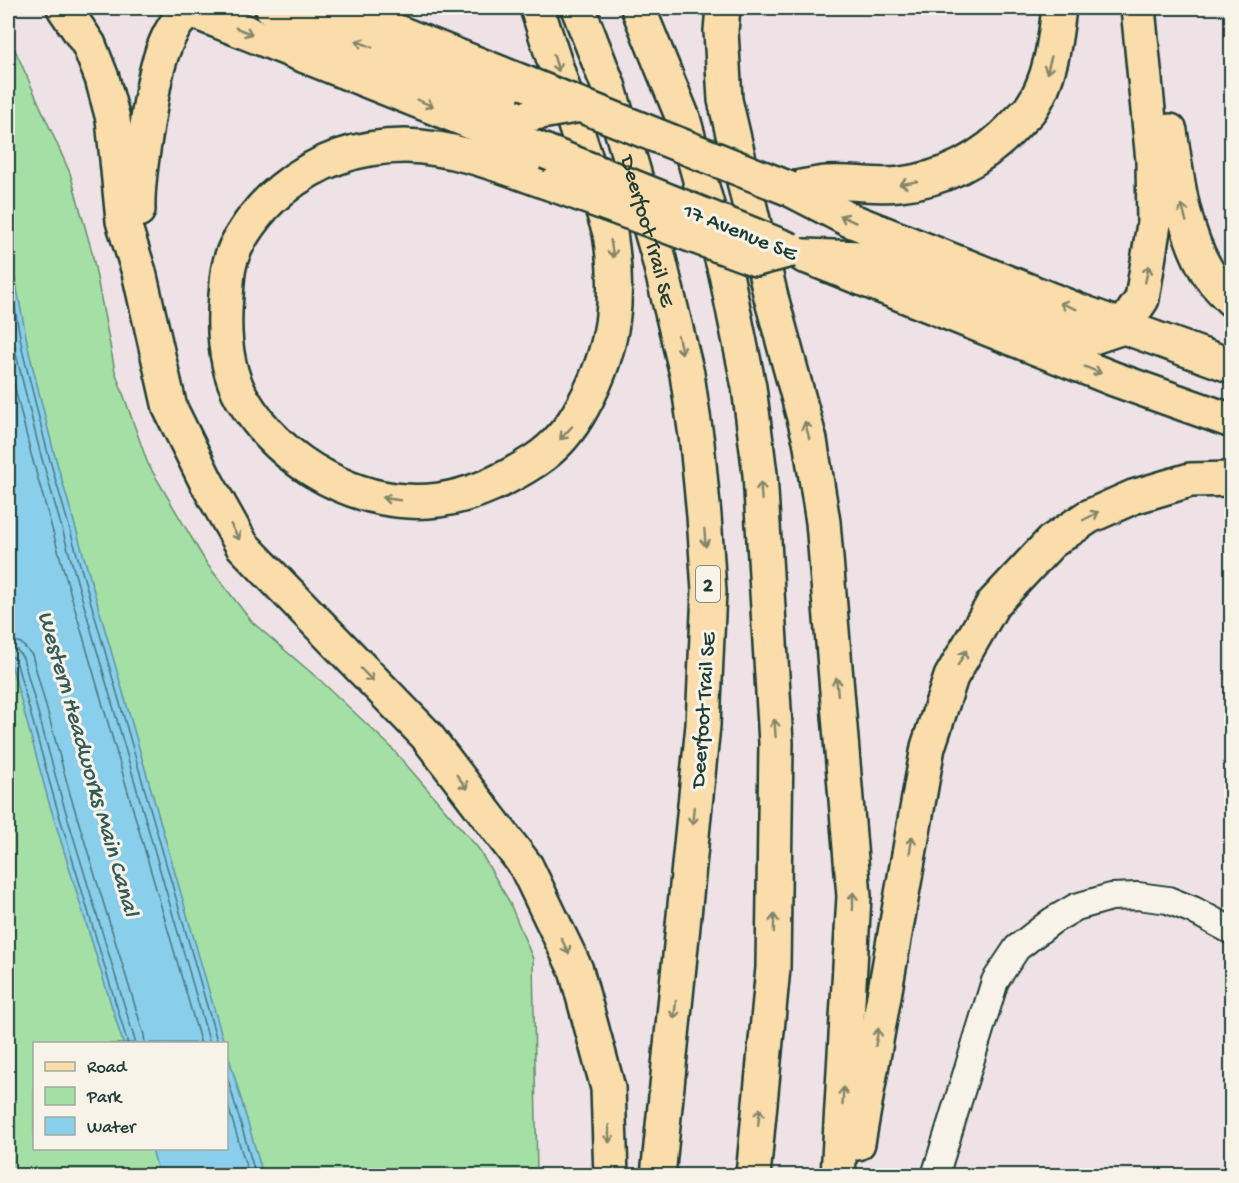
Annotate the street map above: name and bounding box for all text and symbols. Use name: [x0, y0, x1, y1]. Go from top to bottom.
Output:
one-way arrow: [234, 26, 252, 37]
one-way arrow: [355, 38, 373, 49]
one-way arrow: [551, 53, 562, 72]
one-way arrow: [1043, 55, 1054, 74]
one-way arrow: [415, 98, 434, 109]
street label: Deerfoot Trail SE: [612, 151, 679, 311]
one-way arrow: [898, 177, 918, 188]
street label: 17 Avenue SE: [678, 199, 802, 269]
one-way arrow: [1178, 204, 1190, 223]
one-way arrow: [840, 212, 858, 224]
one-way arrow: [607, 239, 618, 259]
one-way arrow: [1142, 265, 1153, 284]
one-way arrow: [1060, 300, 1078, 311]
one-way arrow: [674, 335, 686, 354]
one-way arrow: [1083, 365, 1102, 376]
one-way arrow: [801, 421, 813, 440]
one-way arrow: [559, 425, 573, 440]
one-way arrow: [755, 482, 766, 502]
one-way arrow: [381, 493, 401, 504]
one-way arrow: [1082, 510, 1100, 522]
one-way arrow: [229, 523, 241, 540]
one-way arrow: [700, 527, 711, 547]
road number: 2: [696, 566, 720, 602]
water label: Western Headworks Main Canal: [29, 608, 145, 922]
street label: Deerfoot Trail SE: [686, 630, 723, 791]
one-way arrow: [956, 650, 968, 667]
one-way arrow: [360, 667, 375, 682]
one-way arrow: [831, 677, 842, 697]
one-way arrow: [770, 719, 781, 739]
one-way arrow: [455, 774, 468, 790]
one-way arrow: [687, 805, 698, 825]
one-way arrow: [905, 835, 916, 855]
one-way arrow: [847, 892, 859, 912]
one-way arrow: [768, 913, 780, 933]
one-way arrow: [559, 937, 571, 955]
one-way arrow: [669, 999, 680, 1019]
one-way arrow: [872, 1028, 883, 1047]
legend: [33, 1042, 228, 1150]
text: Road: [87, 1058, 128, 1079]
one-way arrow: [837, 1087, 848, 1107]
text: Park: [86, 1088, 123, 1109]
one-way arrow: [754, 1108, 765, 1128]
text: Water: [87, 1118, 137, 1139]
one-way arrow: [604, 1124, 615, 1144]

